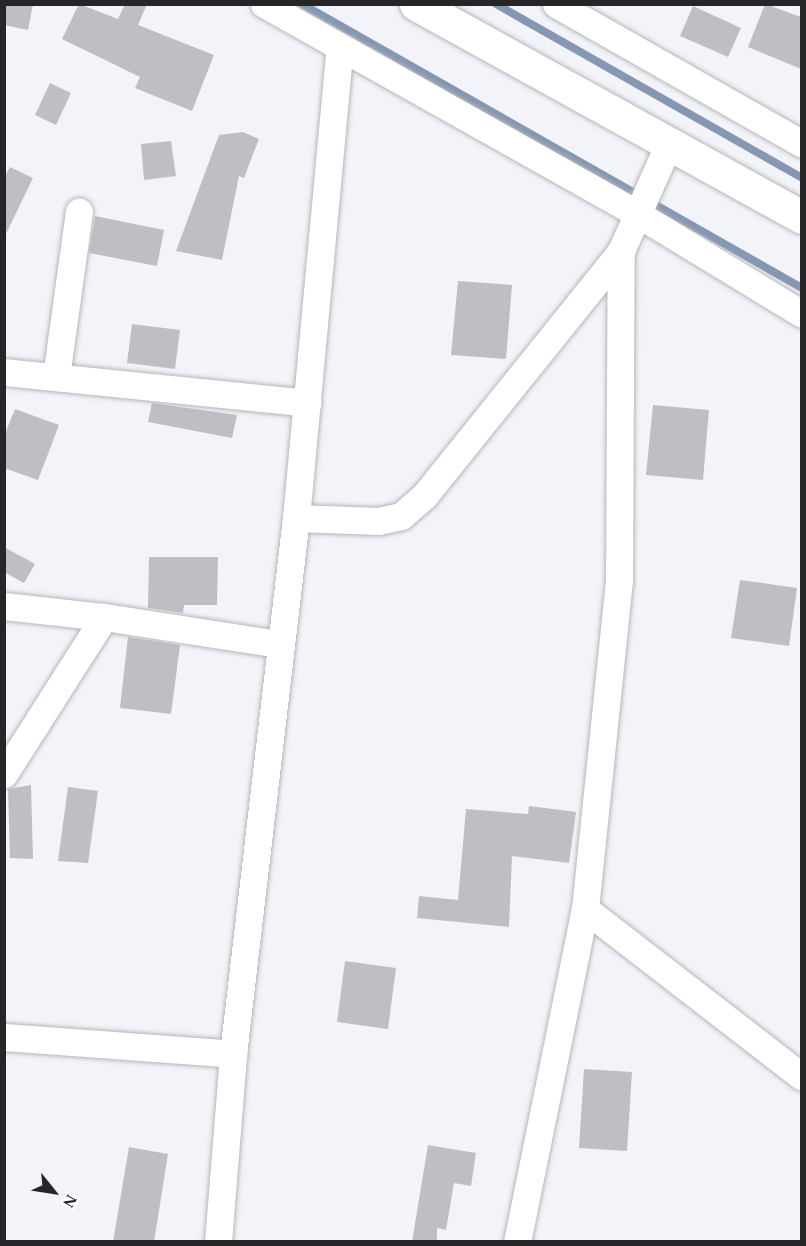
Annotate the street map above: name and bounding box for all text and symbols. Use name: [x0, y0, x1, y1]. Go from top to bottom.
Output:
north arrow: [24, 1162, 84, 1222]
text: N: [60, 1192, 80, 1211]

